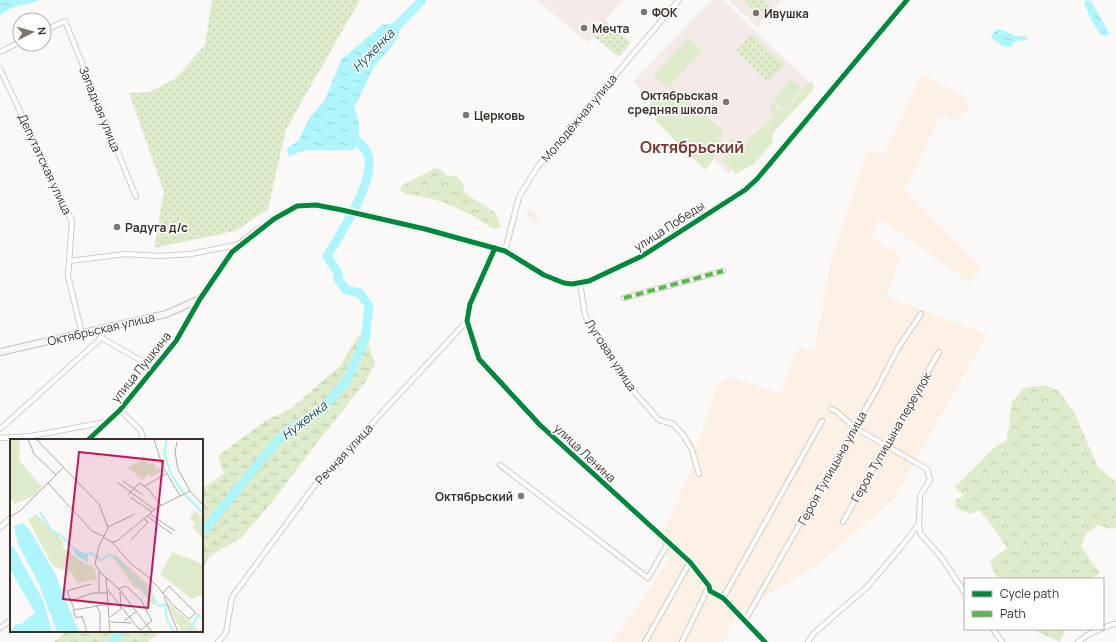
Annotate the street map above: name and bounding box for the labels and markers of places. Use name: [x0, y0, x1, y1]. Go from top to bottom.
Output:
place label: ФОК: [652, 4, 678, 21]
place label: Ивушка: [764, 5, 809, 22]
marker: ФОК: [639, 7, 649, 17]
marker: Ивушка: [751, 8, 761, 18]
place label: Мечта: [592, 20, 630, 37]
marker: Мечта: [579, 23, 589, 33]
place label: Октябрьская средняя школа: [628, 87, 718, 118]
marker: Октябрьская средняя школа: [721, 97, 731, 107]
place label: Церковь: [474, 107, 525, 124]
marker: Церковь: [461, 110, 471, 120]
place label: Радуга д/с: [125, 219, 188, 236]
marker: Радуга д/с: [112, 222, 122, 232]
place label: Октябрьский: [435, 488, 513, 505]
marker: Октябрьский: [516, 491, 526, 501]

